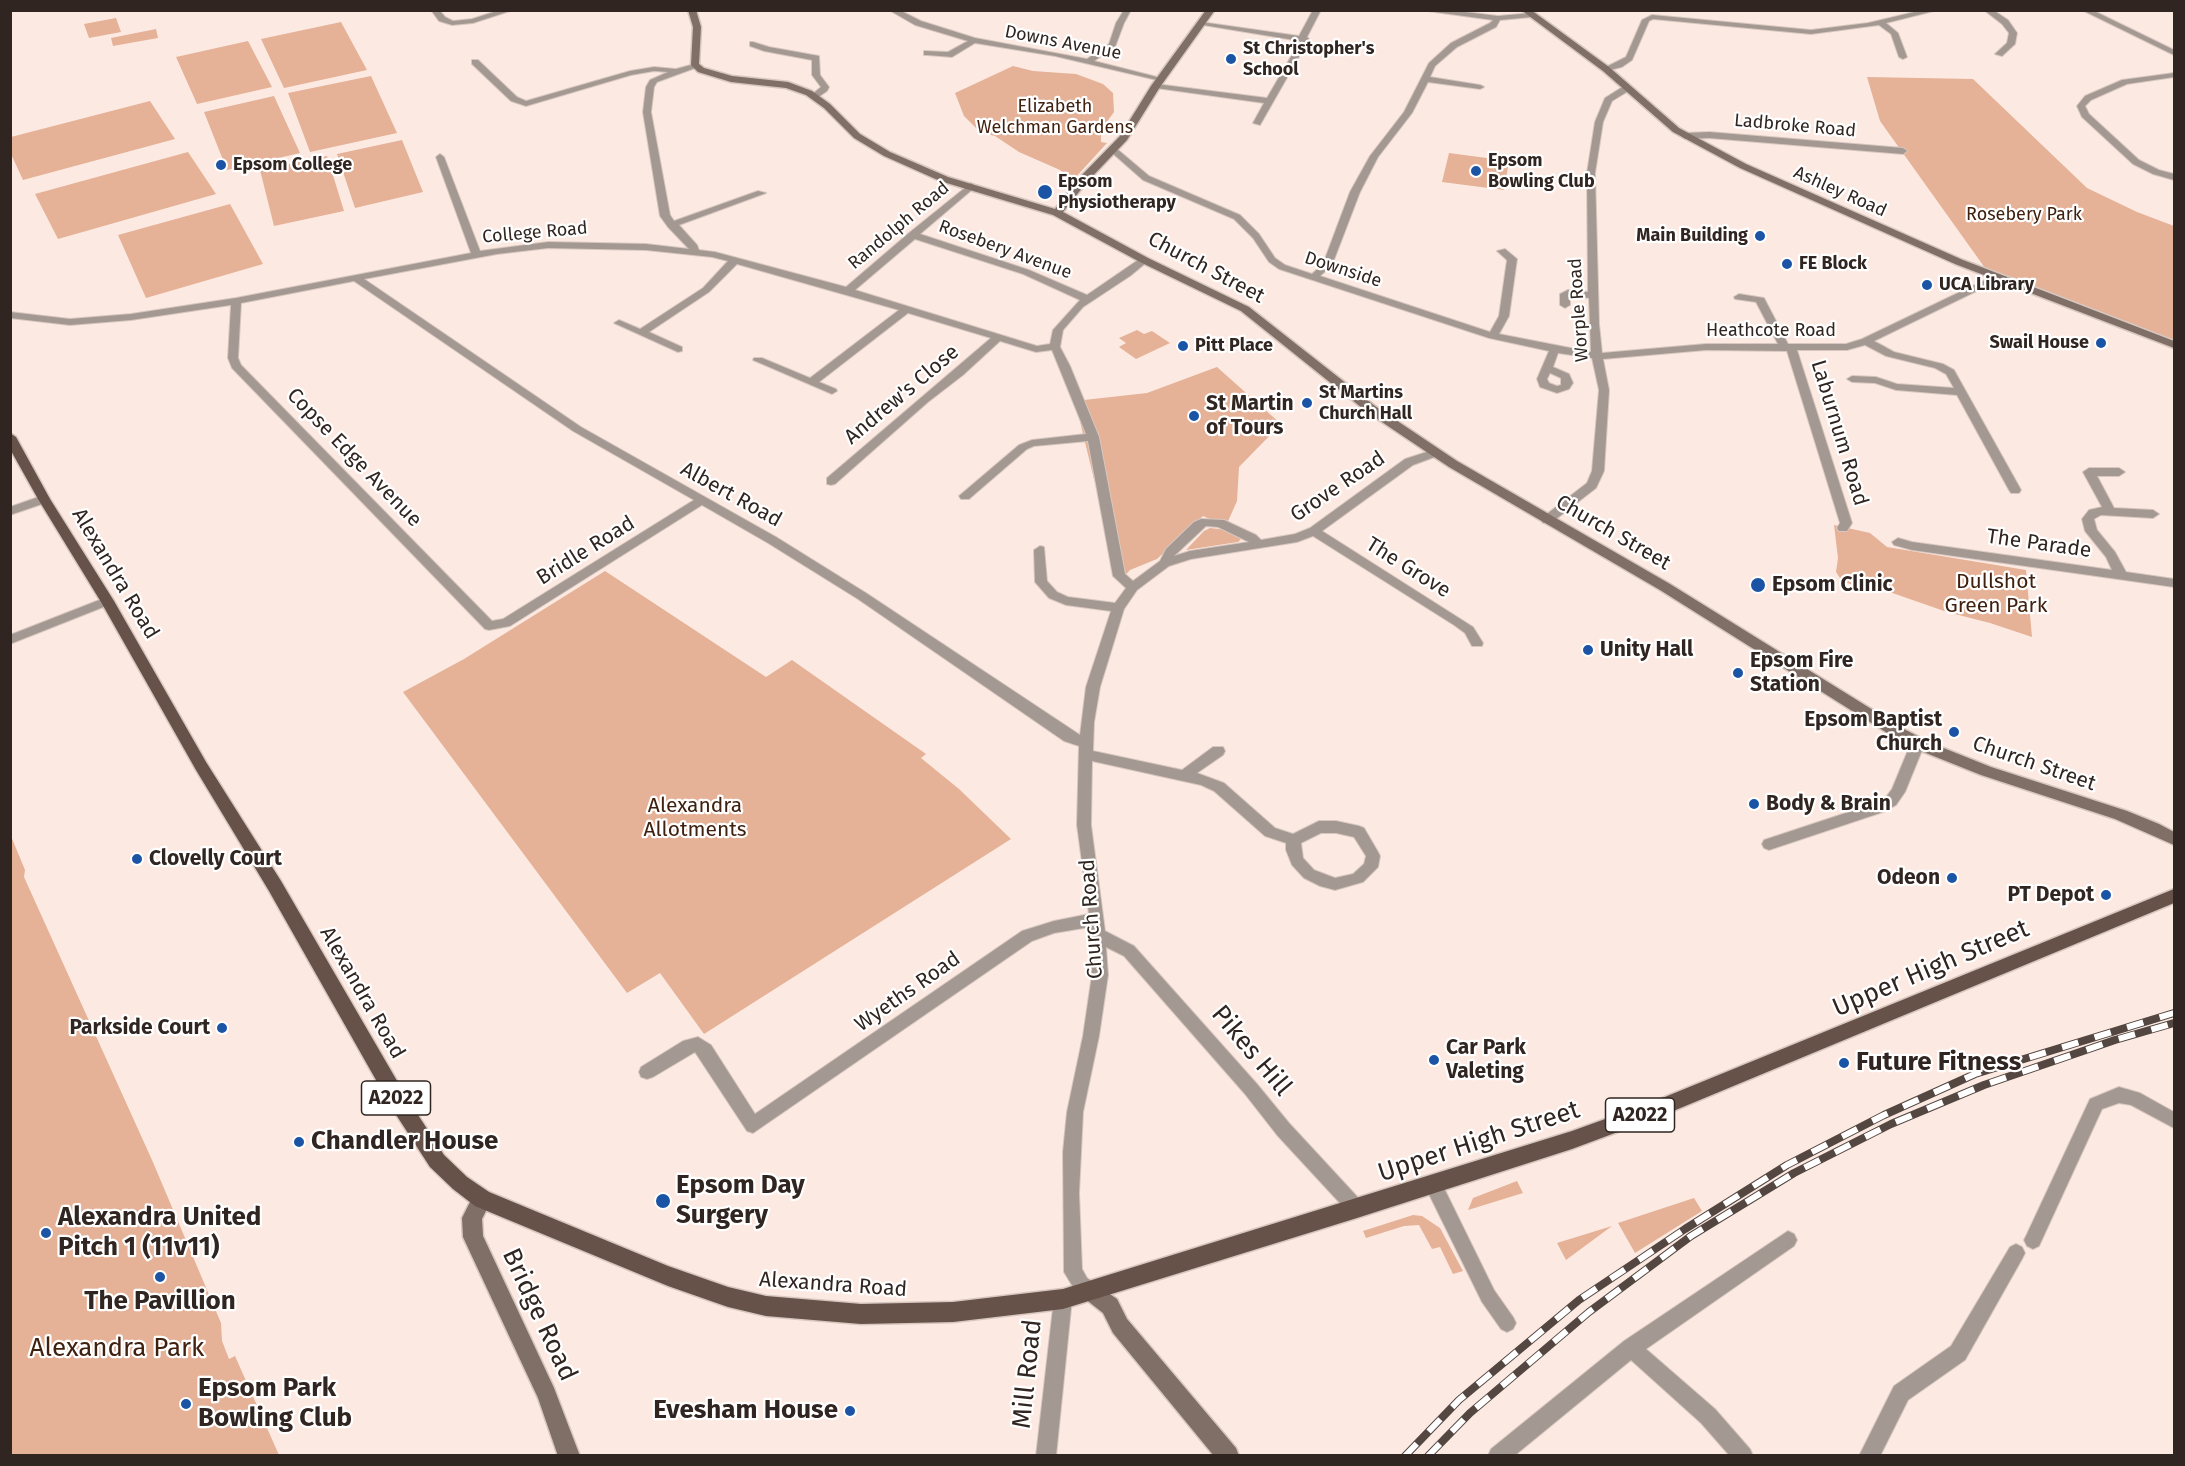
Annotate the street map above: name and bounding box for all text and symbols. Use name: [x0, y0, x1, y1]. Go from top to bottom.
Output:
street label: Downs Avenue: [1003, 21, 1123, 65]
place label: St Christopher's School: [1243, 38, 1374, 80]
marker: St Christopher's School: [1224, 52, 1238, 66]
park label: Elizabeth Welchman Gardens: [977, 96, 1133, 138]
street label: Ladbroke Road: [1733, 110, 1857, 142]
place label: Epsom Bowling Club: [1488, 150, 1595, 192]
place label: Epsom College: [233, 154, 352, 176]
marker: Epsom College: [214, 158, 228, 172]
street label: Ashley Road: [1790, 162, 1890, 222]
marker: Epsom Bowling Club: [1469, 164, 1483, 178]
place label: Epsom Physiotherapy: [1058, 171, 1176, 213]
street label: Randolph Road: [844, 178, 954, 274]
marker: Epsom Physiotherapy: [1036, 183, 1054, 201]
park label: Rosebery Park: [1966, 204, 2082, 226]
street label: Rosebery Avenue: [935, 216, 1075, 284]
street label: College Road: [481, 218, 589, 248]
place label: Main Building: [1636, 225, 1748, 247]
street label: Church Street: [1143, 227, 1269, 309]
marker: Main Building: [1753, 229, 1767, 243]
street label: Downside: [1302, 247, 1384, 293]
place label: FE Block: [1799, 253, 1867, 275]
street label: Worple Road: [1565, 257, 1593, 363]
marker: FE Block: [1780, 257, 1794, 271]
place label: UCA Library: [1939, 274, 2034, 296]
marker: UCA Library: [1920, 278, 1934, 292]
street label: Heathcote Road: [1706, 320, 1836, 342]
place label: Swail House: [1989, 332, 2089, 354]
place label: Pitt Place: [1195, 335, 1273, 357]
marker: Swail House: [2094, 336, 2108, 350]
marker: Pitt Place: [1176, 339, 1190, 353]
street label: Andrew's Close: [840, 340, 964, 450]
street label: Laburnum Road: [1805, 357, 1873, 509]
place label: St Martins Church Hall: [1319, 382, 1412, 424]
street label: Copse Edge Avenue: [281, 383, 427, 533]
place label: St Martin of Tours: [1206, 391, 1294, 441]
marker: St Martins Church Hall: [1300, 396, 1314, 410]
marker: St Martin of Tours: [1187, 409, 1201, 423]
street label: Grove Road: [1286, 446, 1390, 528]
street label: Albert Road: [676, 457, 786, 533]
street label: Church Street: [1551, 490, 1675, 576]
street label: Alexandra Road: [66, 504, 164, 644]
street label: Bridle Road: [532, 511, 640, 591]
street label: The Parade: [1985, 524, 2093, 564]
street label: The Grove: [1361, 532, 1455, 604]
park label: Dullshot Green Park: [1945, 569, 2047, 619]
place label: Epsom Clinic: [1772, 572, 1893, 598]
marker: Epsom Clinic: [1749, 576, 1767, 594]
place label: Unity Hall: [1600, 637, 1693, 663]
marker: Unity Hall: [1581, 643, 1595, 657]
place label: Epsom Fire Station: [1750, 648, 1853, 698]
marker: Epsom Fire Station: [1731, 666, 1745, 680]
place label: Epsom Baptist Church: [1804, 707, 1942, 757]
marker: Epsom Baptist Church: [1947, 725, 1961, 739]
street label: Church Street: [1969, 731, 2099, 797]
place label: Body & Brain: [1766, 791, 1891, 817]
park label: Alexandra Allotments: [643, 793, 747, 843]
marker: Body & Brain: [1747, 797, 1761, 811]
place label: Clovelly Court: [149, 846, 282, 872]
marker: Clovelly Court: [130, 852, 144, 866]
street label: Church Road: [1075, 858, 1109, 980]
place label: Odeon: [1877, 865, 1940, 891]
marker: Odeon: [1945, 871, 1959, 885]
place label: PT Depot: [2007, 882, 2094, 908]
marker: PT Depot: [2099, 888, 2113, 902]
street label: Upper High Street: [1828, 914, 2034, 1024]
street label: Alexandra Road: [314, 922, 410, 1064]
street label: Wyeths Road: [851, 946, 965, 1038]
street label: Pikes Hill: [1204, 999, 1298, 1103]
place label: Parkside Court: [69, 1015, 210, 1041]
marker: Parkside Court: [215, 1021, 229, 1035]
place label: Car Park Valeting: [1446, 1035, 1526, 1085]
place label: Future Fitness: [1856, 1047, 2021, 1079]
marker: Car Park Valeting: [1427, 1053, 1441, 1067]
marker: Future Fitness: [1837, 1056, 1851, 1070]
road number: A2022: [362, 1081, 430, 1115]
street label: Upper High Street: [1374, 1095, 1584, 1189]
road number: A2022: [1606, 1098, 1674, 1132]
place label: Chandler House: [311, 1126, 498, 1158]
marker: Chandler House: [292, 1135, 306, 1149]
place label: Epsom Day Surgery: [676, 1170, 805, 1232]
marker: Epsom Day Surgery: [654, 1192, 672, 1210]
place label: Alexandra United Pitch 1 (11v11): [58, 1202, 261, 1264]
marker: Alexandra United Pitch 1 (11v11): [39, 1226, 53, 1240]
street label: Bridge Road: [495, 1244, 583, 1386]
street label: Alexandra Road: [758, 1267, 908, 1303]
marker: The Pavillion: [153, 1270, 167, 1284]
place label: The Pavillion: [84, 1286, 236, 1318]
street label: Mill Road: [1007, 1318, 1049, 1430]
park label: Alexandra Park: [30, 1333, 204, 1365]
place label: Epsom Park Bowling Club: [198, 1373, 352, 1434]
place label: Evesham House: [653, 1395, 838, 1427]
marker: Epsom Park Bowling Club: [179, 1397, 193, 1411]
marker: Evesham House: [843, 1404, 857, 1418]

